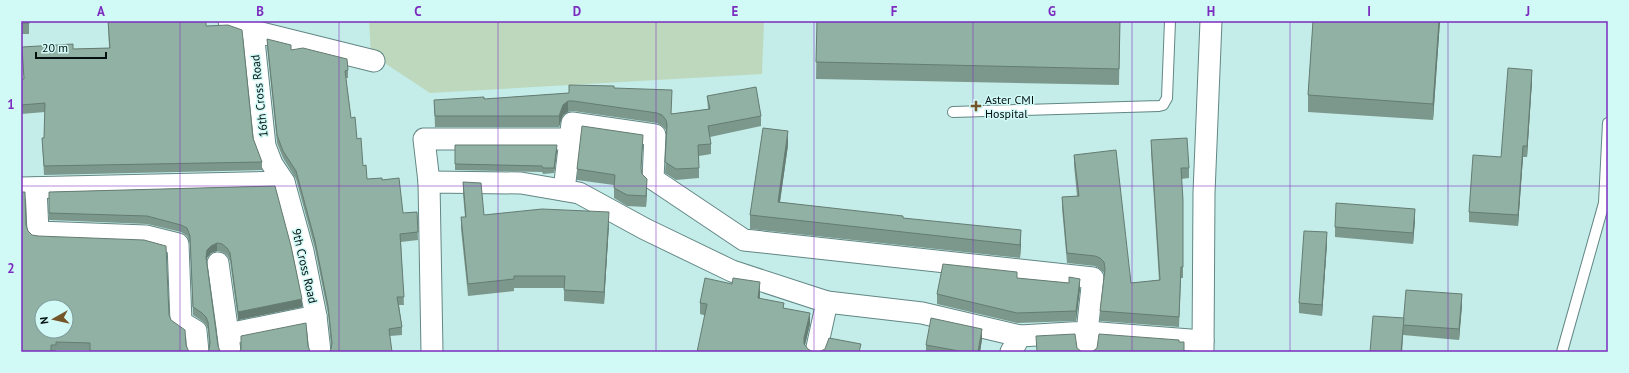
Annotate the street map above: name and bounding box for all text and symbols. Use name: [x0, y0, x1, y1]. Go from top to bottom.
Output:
text: A: [97, 3, 105, 20]
text: B: [256, 3, 264, 20]
text: C: [414, 3, 422, 20]
text: D: [573, 3, 581, 20]
text: E: [732, 3, 739, 20]
text: F: [891, 3, 898, 20]
text: G: [1048, 3, 1056, 20]
text: H: [1207, 3, 1215, 20]
text: I: [1367, 3, 1371, 20]
text: J: [1525, 3, 1530, 20]
scale bar: [36, 34, 106, 60]
text: 20 m: [42, 40, 68, 55]
street label: 16th Cross Road: [247, 54, 271, 138]
place label: Aster CMI Hospital: [985, 92, 1034, 121]
text: 1: [7, 96, 15, 113]
marker: Aster CMI Hospital: [970, 100, 982, 112]
street label: 9th Cross Road: [289, 227, 321, 305]
text: 2: [7, 260, 15, 277]
north arrow: [34, 299, 74, 339]
text: N: [37, 316, 52, 325]

